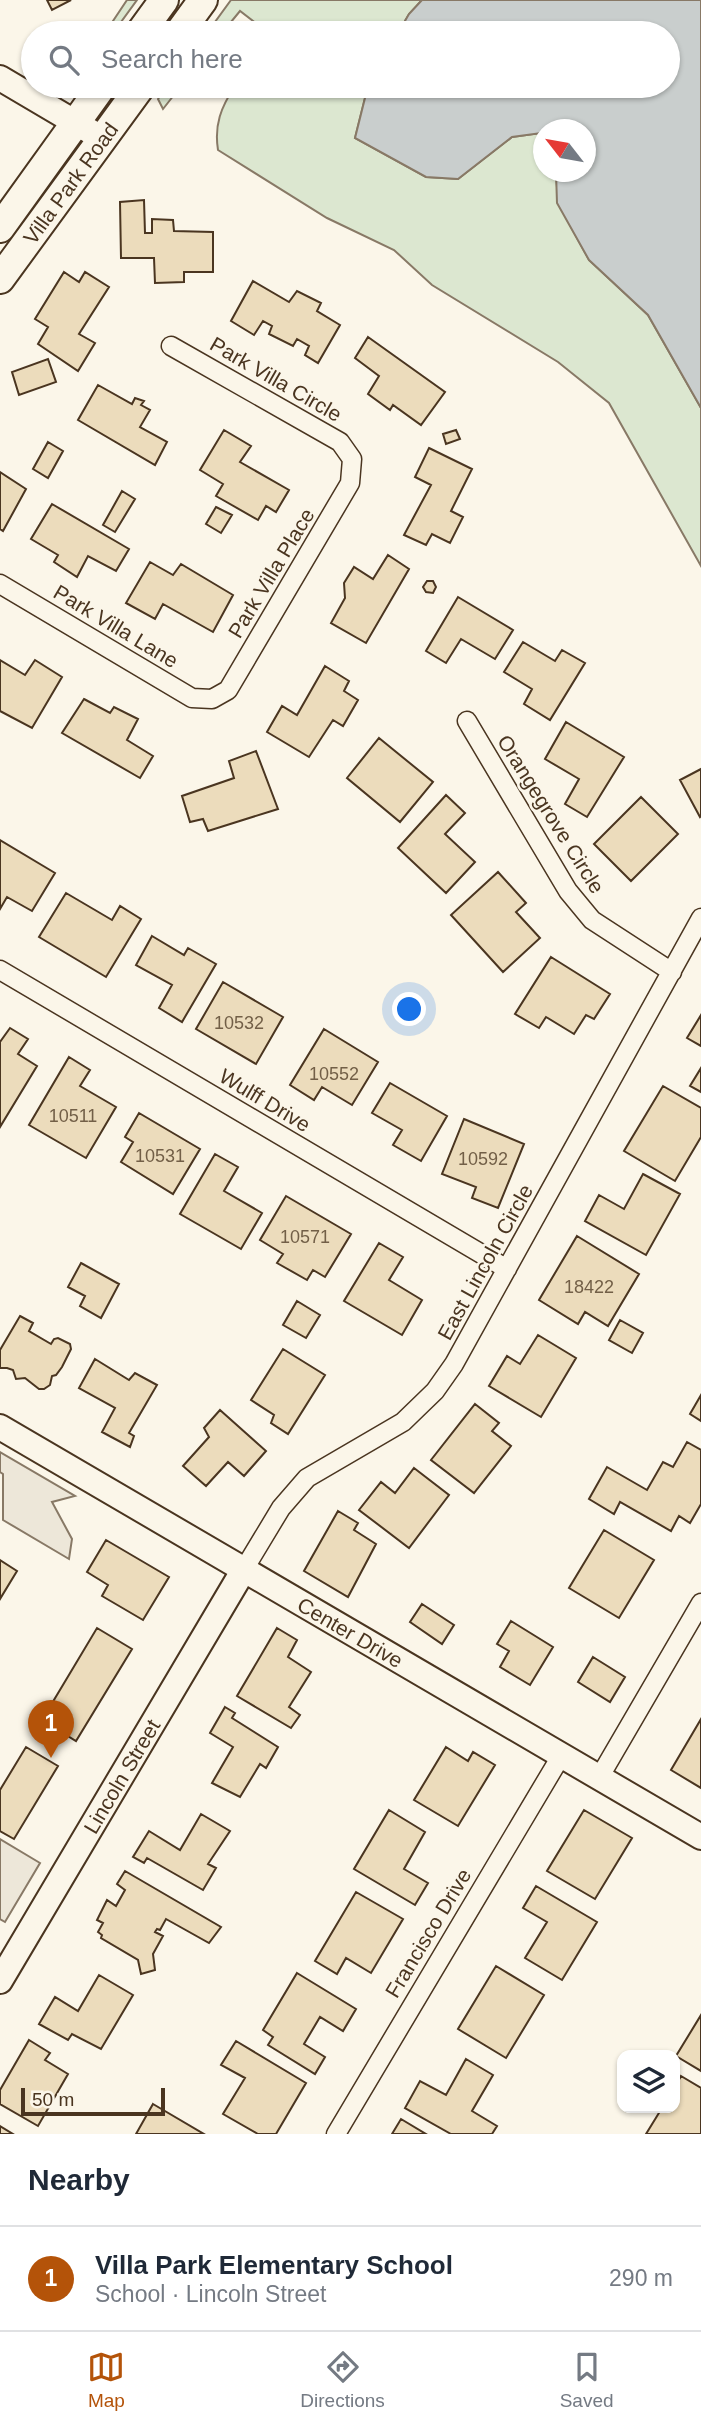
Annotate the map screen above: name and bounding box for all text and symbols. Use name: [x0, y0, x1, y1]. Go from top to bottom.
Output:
search box: [21, 21, 680, 98]
icon: search: [45, 41, 83, 79]
text: Search here: [101, 44, 243, 74]
street label: Villa Park Road: [18, 118, 122, 248]
north arrow: [533, 119, 596, 182]
street label: Park Villa Circle: [206, 332, 346, 426]
street label: Park Villa Place: [223, 504, 319, 642]
street label: Park Villa Lane: [50, 580, 182, 672]
street label: Orangegrove Circle: [493, 731, 609, 897]
your location: [392, 992, 426, 1026]
house number: 10532: [214, 1013, 264, 1033]
street label: Wulff Drive: [215, 1064, 315, 1136]
house number: 10552: [309, 1064, 359, 1084]
house number: 10511: [49, 1106, 97, 1126]
house number: 10531: [135, 1146, 185, 1166]
house number: 10592: [458, 1149, 508, 1169]
street label: East Lincoln Circle: [433, 1180, 537, 1344]
house number: 10571: [280, 1227, 330, 1247]
house number: 18422: [564, 1277, 614, 1297]
street label: Center Drive: [294, 1592, 407, 1672]
pin: 1: [28, 1700, 74, 1758]
street label: Lincoln Street: [79, 1715, 164, 1837]
street label: Francisco Drive: [381, 1865, 475, 2001]
map controls: [617, 2050, 680, 2113]
button: layers: [617, 2050, 680, 2113]
scale bar: [21, 2085, 164, 2117]
text: 50 m: [32, 2089, 74, 2110]
text: Nearby: [28, 2163, 130, 2196]
text: Villa Park Elementary School: [95, 2250, 453, 2280]
text: 1: [45, 2265, 57, 2291]
text: 290 m: [609, 2265, 673, 2291]
text: School · Lincoln Street: [95, 2281, 326, 2307]
tab: Map: [87, 2348, 125, 2412]
tab: Directions: [300, 2348, 385, 2412]
tab: Saved: [560, 2348, 614, 2412]

